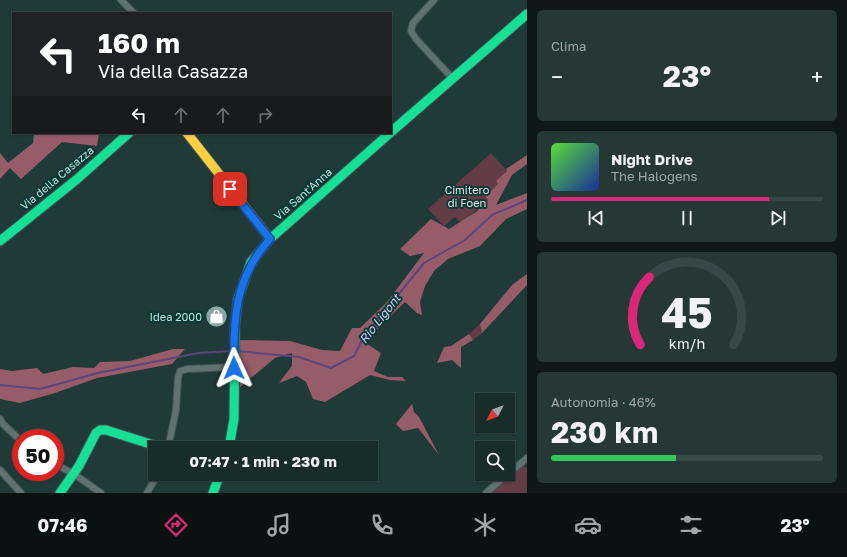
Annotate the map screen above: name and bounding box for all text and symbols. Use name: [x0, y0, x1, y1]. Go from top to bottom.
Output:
text: 160 m: [98, 26, 180, 59]
icon: left: [32, 28, 84, 80]
text: Clima: [551, 38, 586, 54]
text: 23°: [663, 58, 711, 94]
text: Via della Casazza: [98, 60, 248, 82]
text: −: [551, 63, 563, 90]
text: +: [811, 63, 823, 90]
icon: left: [128, 104, 150, 126]
icon: ahead: [170, 104, 192, 126]
icon: ahead: [212, 104, 234, 126]
icon: right: [254, 104, 276, 126]
street label: Via della Casazza: [17, 143, 96, 212]
text: Night Drive: [611, 150, 693, 168]
street label: Via Sant'Anna: [271, 165, 334, 222]
text: The Halogens: [611, 168, 697, 184]
pin: [213, 172, 247, 206]
icon: arrive: [219, 178, 241, 200]
park label: Cimitero di Foen: [445, 183, 490, 209]
icon: previous: [585, 207, 607, 229]
icon: pause: [676, 207, 698, 229]
icon: next: [767, 207, 789, 229]
text: 45: [661, 287, 713, 337]
water label: Rio Ligont: [356, 290, 404, 346]
shop icon: Idea 2000: [204, 304, 230, 330]
place label: Idea 2000: [150, 310, 202, 323]
text: km/h: [669, 334, 705, 351]
position arrow: [213, 347, 255, 389]
north arrow: [475, 393, 515, 433]
map controls: [475, 393, 515, 481]
text: Autonomia · 46%: [551, 394, 656, 410]
text: 230 km: [551, 414, 658, 450]
speed limit sign: 50: [12, 429, 64, 481]
button: search: [475, 441, 515, 481]
text: 07:47 · 1 min · 230 m: [189, 452, 337, 470]
icon: directions: [162, 511, 190, 539]
icon: music: [265, 511, 293, 539]
icon: phone: [368, 511, 396, 539]
icon: climate: [471, 511, 499, 539]
icon: car: [574, 511, 602, 539]
icon: filters: [677, 511, 705, 539]
text: 07:46: [38, 514, 87, 536]
text: 23°: [780, 514, 809, 536]

